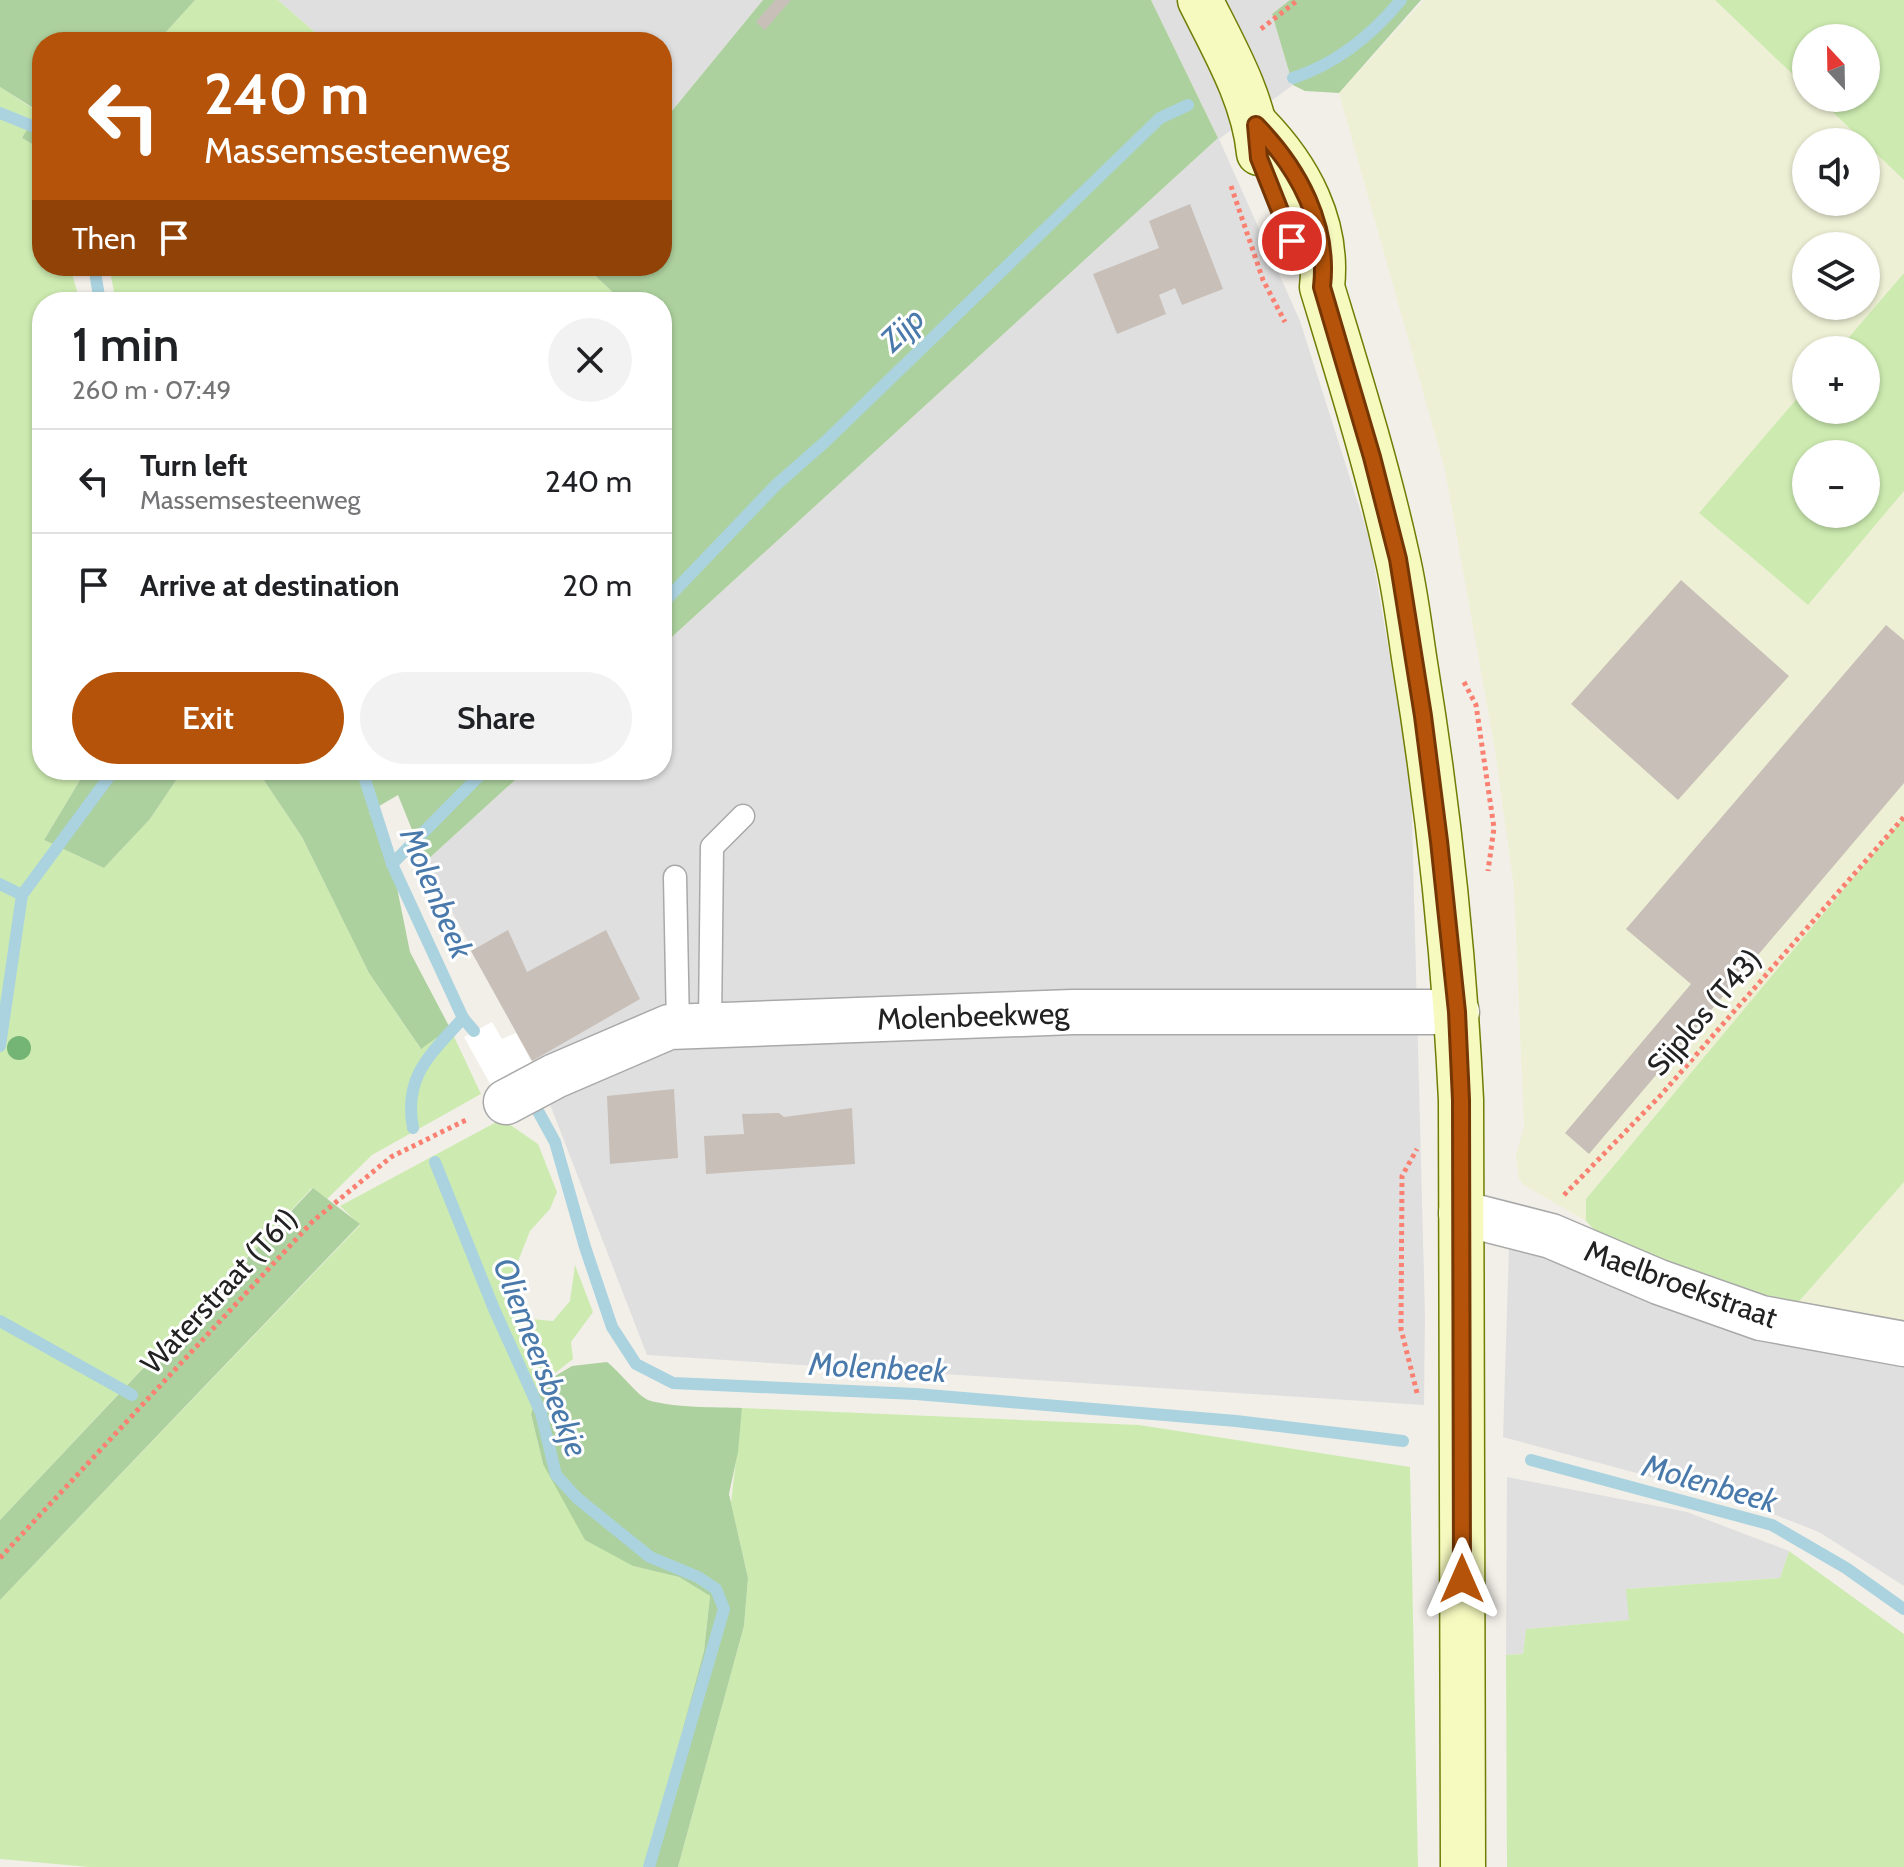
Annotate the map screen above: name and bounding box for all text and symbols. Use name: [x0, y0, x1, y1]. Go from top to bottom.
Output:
north arrow: [1792, 24, 1880, 112]
map controls: [1792, 24, 1880, 528]
text: 240 m: [204, 60, 369, 128]
icon: left: [72, 64, 176, 168]
text: Massemsesteenweg: [204, 128, 509, 172]
button: sound: [1792, 128, 1880, 216]
pin: [1258, 207, 1326, 275]
icon: arrive: [152, 216, 196, 260]
icon: arrive: [1270, 219, 1314, 263]
text: Then: [72, 220, 136, 257]
button: layers: [1792, 232, 1880, 320]
water label: Zijp: [870, 299, 932, 360]
text: 1 min: [72, 315, 179, 373]
button: close: [548, 318, 632, 402]
button: +: [1792, 336, 1880, 424]
text: 260 m · 07:49: [72, 374, 231, 406]
button: −: [1792, 440, 1880, 528]
text: Turn left: [140, 447, 248, 484]
icon: left: [72, 459, 116, 503]
text: 240 m: [545, 463, 632, 500]
text: Massemsesteenweg: [140, 484, 361, 516]
icon: arrive: [72, 563, 116, 607]
text: Arrive at destination: [140, 567, 400, 604]
text: 20 m: [562, 567, 632, 604]
button: Exit: [72, 672, 344, 764]
button: Share: [360, 672, 632, 764]
water label: Molenbeek: [392, 821, 482, 965]
street label: Sijplos (T43): [1639, 941, 1769, 1083]
street label: Molenbeekweg: [876, 994, 1071, 1038]
street label: Waterstraat (T61): [133, 1200, 305, 1382]
street label: Maelbroekstraat: [1580, 1232, 1782, 1336]
water label: Oliemeersbeekje: [485, 1252, 597, 1462]
water label: Molenbeek: [807, 1344, 949, 1390]
water label: Molenbeek: [1637, 1445, 1783, 1521]
position arrow: [1420, 1537, 1504, 1621]

